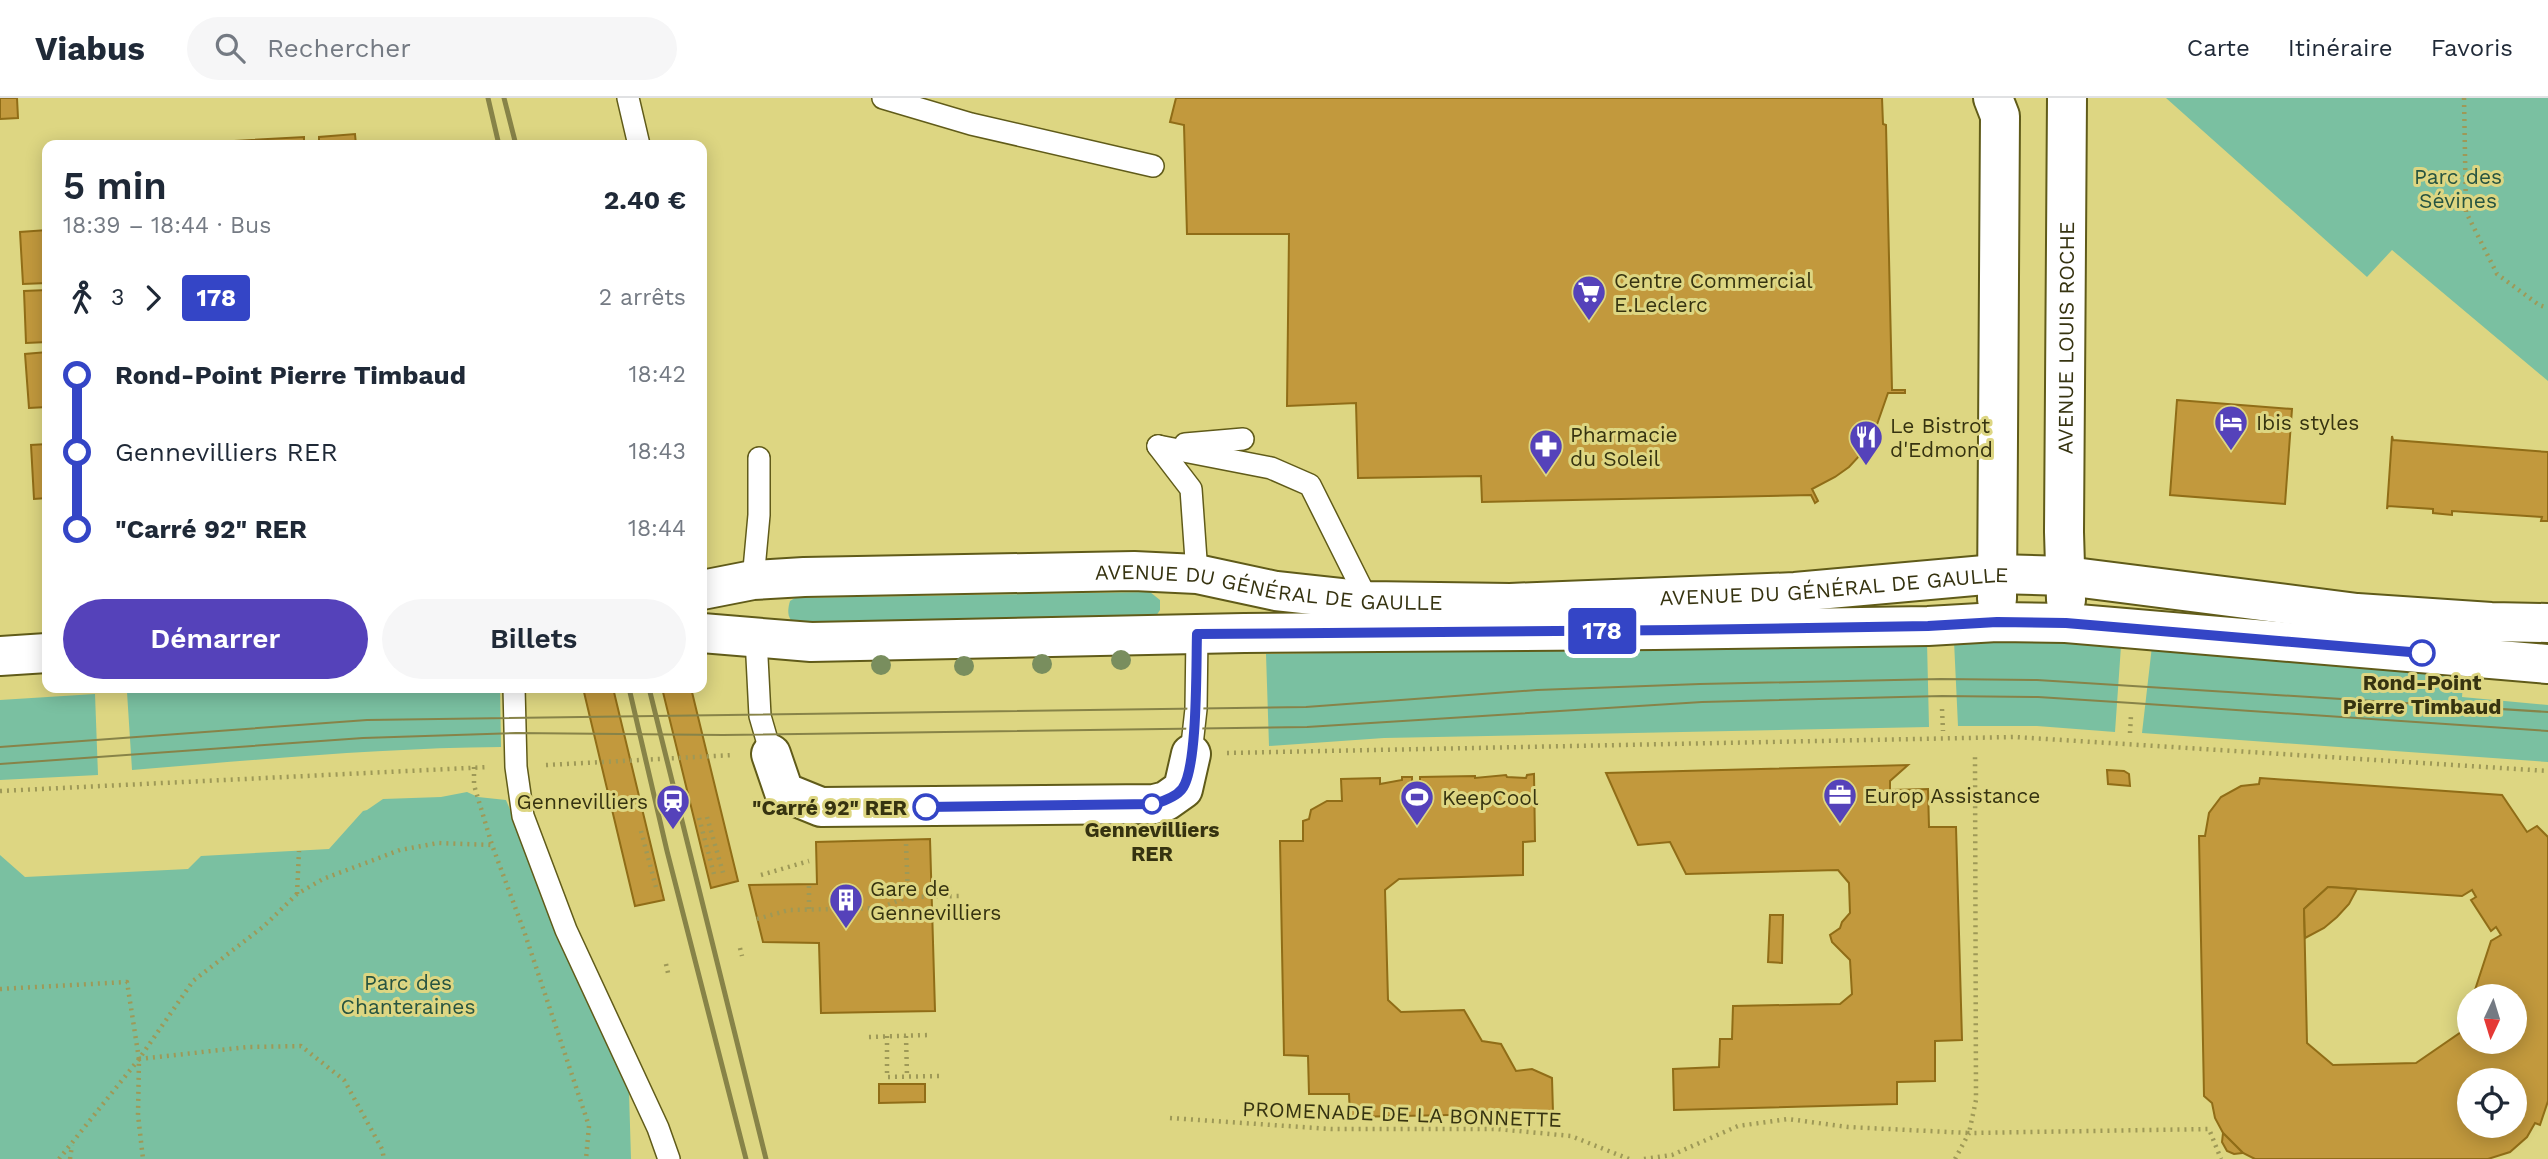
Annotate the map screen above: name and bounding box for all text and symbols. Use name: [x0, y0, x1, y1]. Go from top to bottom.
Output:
search box: [187, 17, 677, 80]
text: Viabus: [35, 29, 145, 68]
icon: search: [211, 29, 249, 67]
text: Rechercher: [267, 33, 411, 63]
text: Carte: [2187, 34, 2250, 62]
text: Itinéraire: [2288, 34, 2393, 62]
text: Favoris: [2431, 34, 2513, 62]
text: 5 min: [63, 164, 167, 208]
park label: Parc des Sévines: [2414, 164, 2502, 213]
text: 2.40 €: [604, 185, 686, 215]
text: 18:39 – 18:44 · Bus: [63, 212, 271, 239]
street label: AVENUE LOUIS ROCHE: [2052, 222, 2079, 455]
place label: Centre Commercial E.Leclerc: [1614, 268, 1813, 317]
supermarket icon: Centre Commercial E.Leclerc: [1570, 273, 1608, 322]
icon: walk: [63, 279, 101, 317]
icon: forward: [134, 279, 172, 317]
text: 3: [111, 284, 124, 311]
text: 178: [196, 284, 236, 312]
text: 2 arrêts: [599, 284, 686, 311]
text: Rond-Point Pierre Timbaud: [115, 360, 466, 390]
text: 18:42: [629, 361, 686, 388]
hotel icon: Ibis styles: [2212, 403, 2250, 452]
place label: Ibis styles: [2256, 410, 2359, 435]
place label: Le Bistrot d'Edmond: [1890, 413, 1993, 462]
restaurant icon: Le Bistrot d'Edmond: [1847, 418, 1885, 467]
place label: Pharmacie du Soleil: [1570, 422, 1678, 471]
pharmacy icon: Pharmacie du Soleil: [1527, 427, 1565, 476]
text: Gennevilliers RER: [115, 437, 338, 467]
text: 18:43: [629, 438, 686, 465]
text: "Carré 92" RER: [115, 514, 307, 544]
text: 18:44: [628, 515, 686, 542]
street label: AVENUE DU GÉNÉRAL DE GAULLE: [1095, 558, 1443, 615]
street label: AVENUE DU GÉNÉRAL DE GAULLE: [1659, 561, 2009, 610]
button: Démarrer: [63, 599, 368, 679]
button: Billets: [382, 599, 686, 679]
line badge: 178: [1562, 608, 1642, 654]
text: 178: [1582, 617, 1622, 645]
marker: Rond-Point Pierre Timbaud: [2409, 640, 2435, 666]
place label: Rond-Point Pierre Timbaud: [2343, 670, 2501, 719]
office icon: Europ Assistance: [1821, 776, 1859, 825]
sports icon: KeepCool: [1398, 778, 1436, 827]
station icon: Gennevilliers: [654, 782, 692, 831]
place label: Europ Assistance: [1864, 783, 2040, 808]
place label: KeepCool: [1442, 785, 1539, 810]
place label: Gennevilliers: [517, 789, 648, 814]
marker: "Carré 92" RER: [913, 794, 939, 820]
marker: Gennevilliers RER: [1142, 794, 1162, 814]
place label: "Carré 92" RER: [752, 795, 908, 820]
place label: Gennevilliers RER: [1084, 817, 1220, 866]
place label: Gare de Gennevilliers: [870, 876, 1001, 925]
building icon: Gare de Gennevilliers: [827, 881, 865, 930]
park label: Parc des Chanteraines: [341, 970, 476, 1019]
north arrow: [2457, 984, 2527, 1054]
map controls: [2457, 984, 2527, 1138]
button: locate: [2457, 1068, 2527, 1138]
street label: PROMENADE DE LA BONNETTE: [1242, 1096, 1562, 1132]

